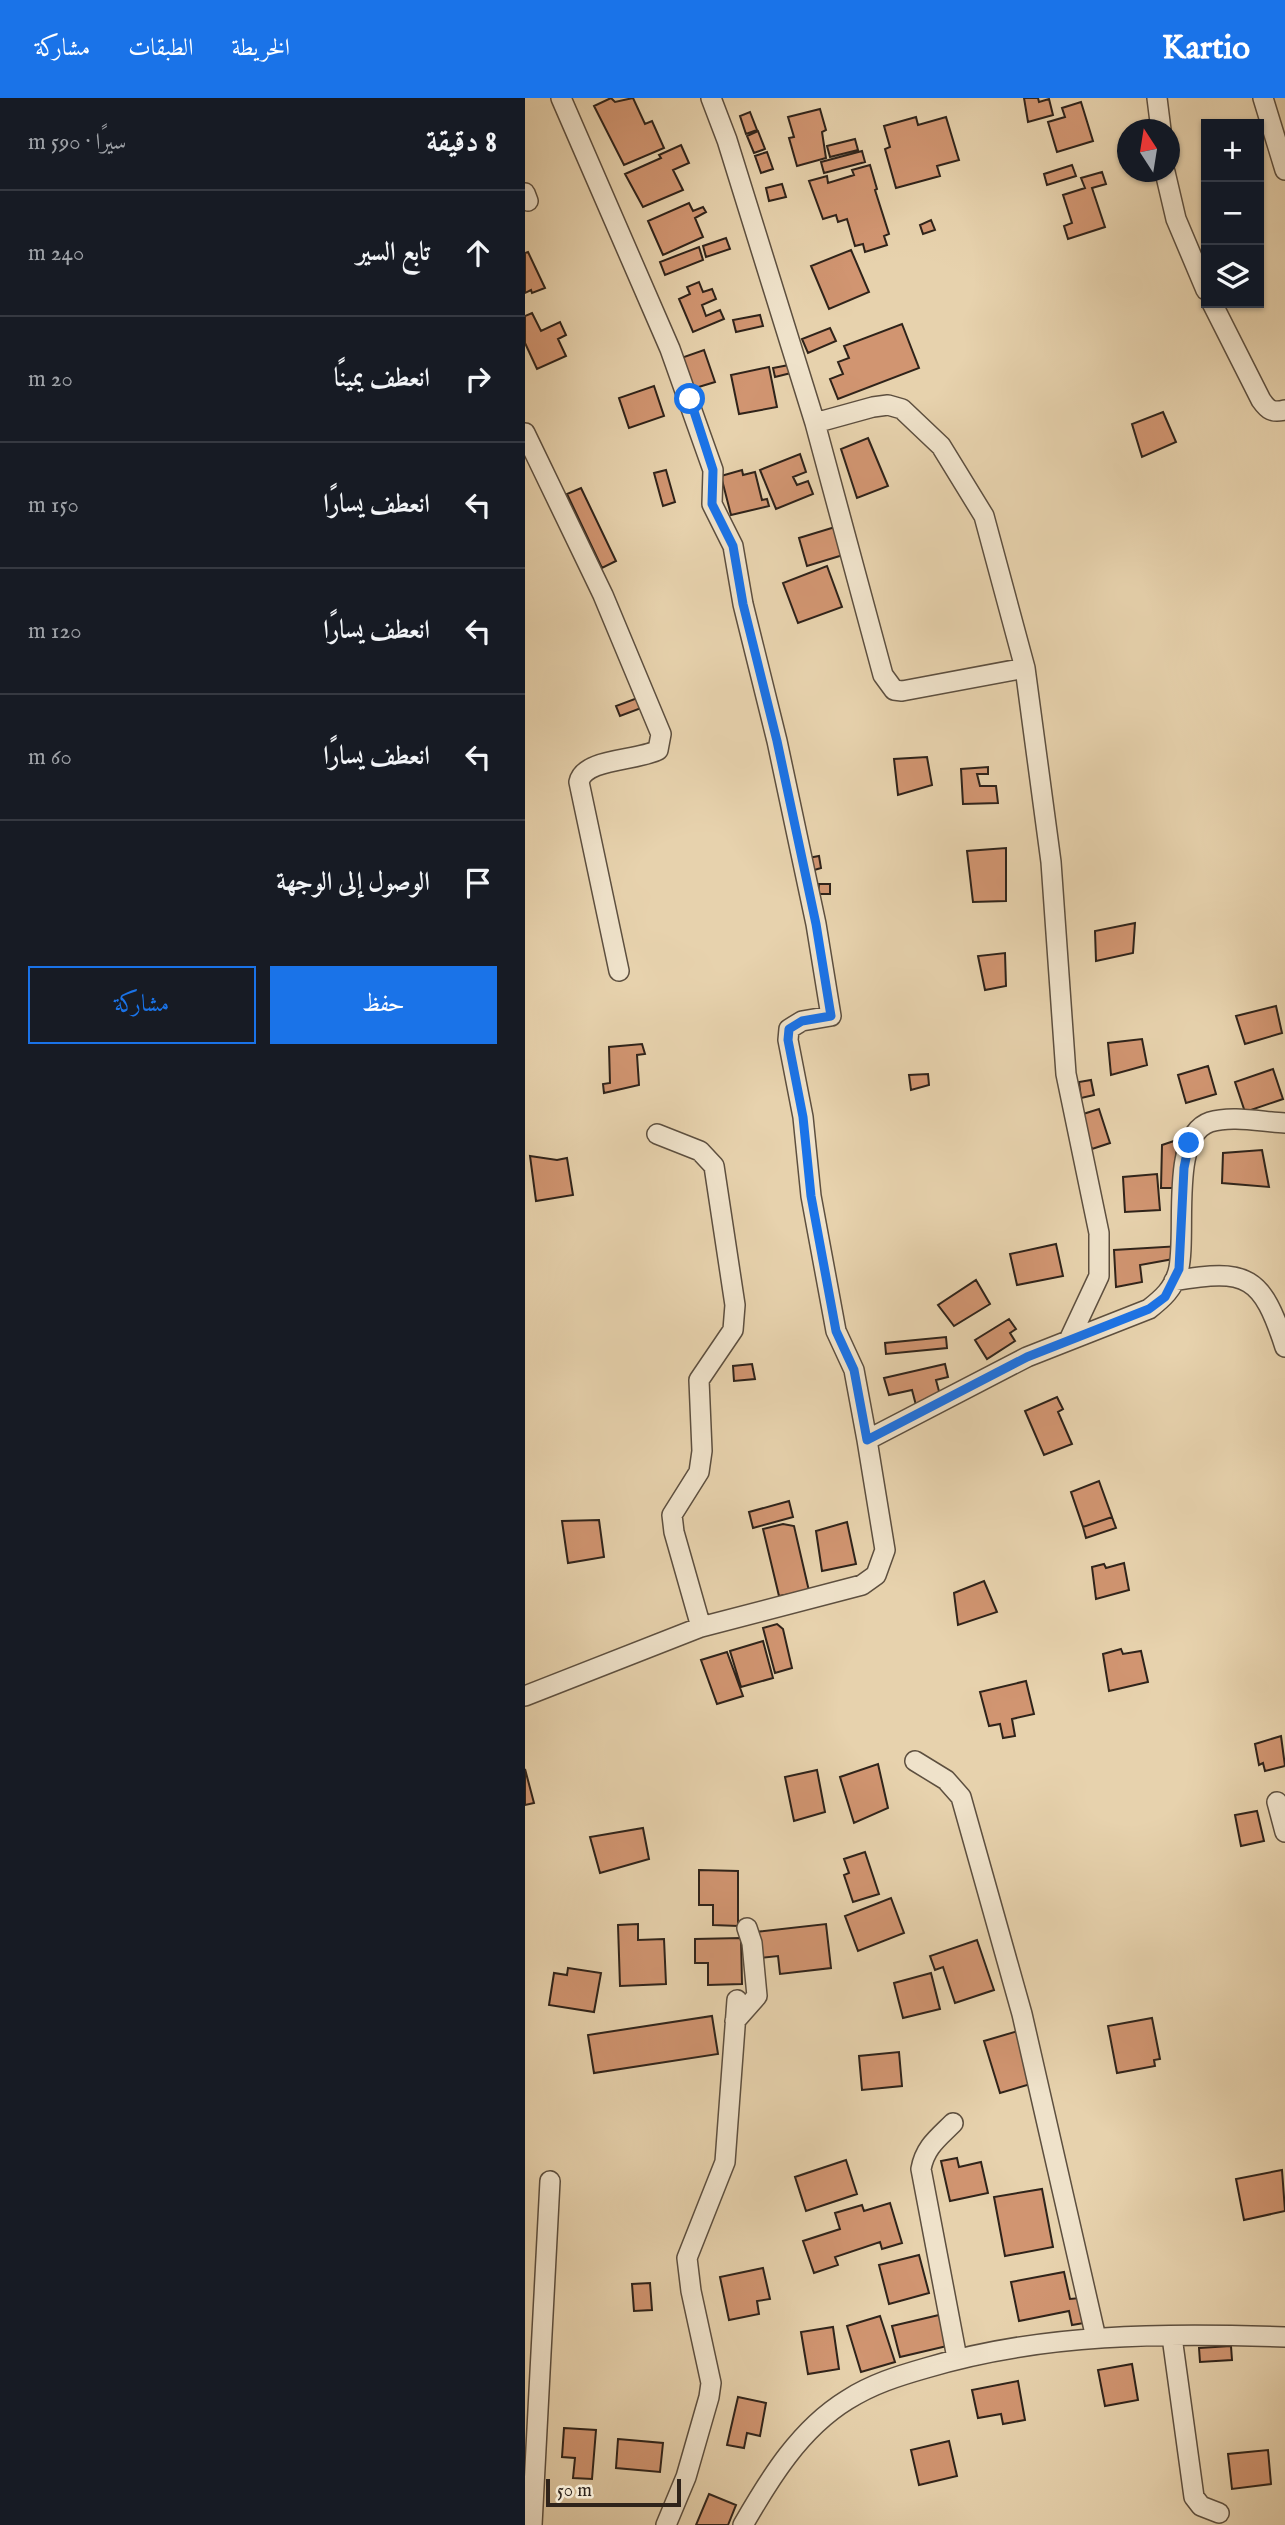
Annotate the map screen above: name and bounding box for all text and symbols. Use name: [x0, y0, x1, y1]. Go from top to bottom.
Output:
text: Kartio: [1162, 28, 1250, 70]
text: مشاركة: [35, 33, 90, 64]
text: الطبقات: [128, 33, 194, 64]
text: الخريطة: [232, 33, 290, 64]
north arrow: [1117, 119, 1180, 182]
map controls: [1201, 119, 1264, 308]
button: +: [1201, 119, 1264, 182]
text: 8 دقيقة: [426, 124, 497, 162]
text: سيرًا · 590 m: [28, 128, 126, 157]
button: −: [1201, 182, 1264, 245]
icon: ahead: [459, 234, 497, 272]
text: تابع السير: [356, 236, 430, 269]
text: 240 m: [28, 239, 84, 268]
button: layers: [1201, 245, 1264, 308]
icon: right: [459, 360, 497, 398]
text: انعطف يمينًا: [334, 362, 430, 395]
text: 20 m: [28, 365, 73, 394]
route start: [674, 383, 705, 414]
icon: left: [459, 486, 497, 524]
text: انعطف يسارًا: [323, 488, 430, 521]
text: 150 m: [28, 491, 79, 520]
icon: left: [459, 612, 497, 650]
text: انعطف يسارًا: [323, 614, 430, 647]
text: 120 m: [28, 617, 81, 646]
icon: left: [459, 738, 497, 776]
text: انعطف يسارًا: [323, 740, 430, 773]
text: 60 m: [28, 743, 72, 772]
icon: arrive: [459, 864, 497, 902]
text: الوصول إلى الوجهة: [276, 866, 430, 899]
button: مشاركة: [28, 966, 256, 1044]
button: حفظ: [270, 966, 497, 1044]
route end: [1173, 1127, 1204, 1158]
scale bar: [546, 2476, 681, 2508]
text: 50 m: [557, 2479, 592, 2503]

